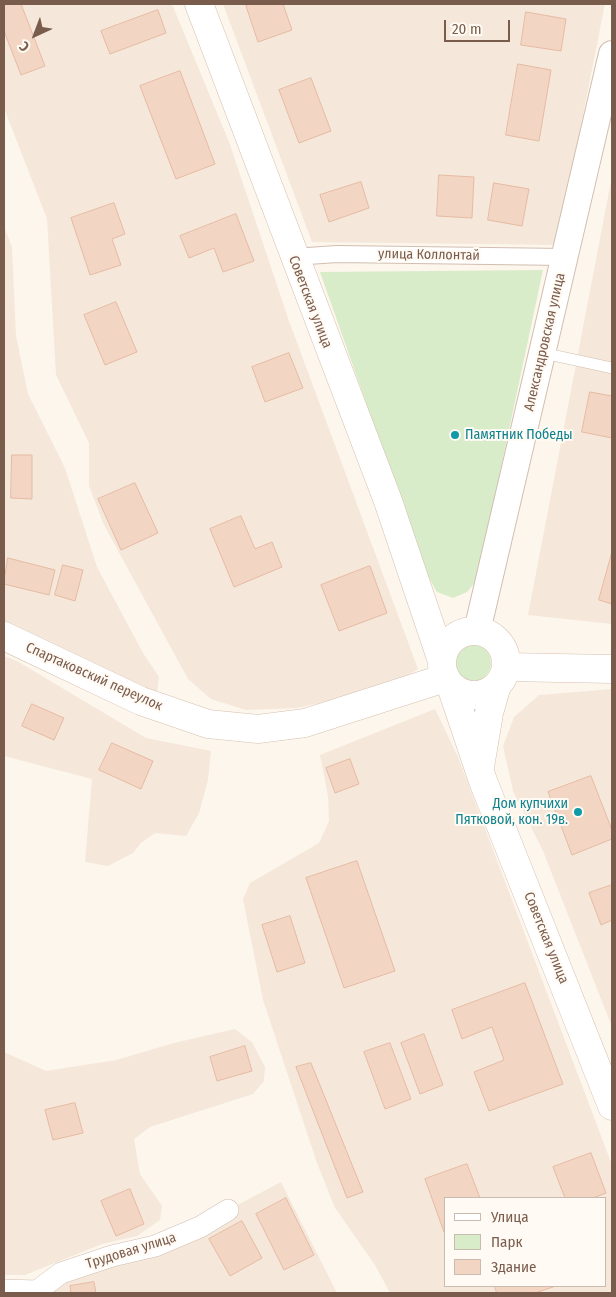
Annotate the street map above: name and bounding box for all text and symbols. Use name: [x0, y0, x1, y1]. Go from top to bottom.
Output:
north arrow: [10, 10, 60, 60]
scale bar: [446, 10, 512, 42]
text: 20 m: [452, 20, 482, 38]
text: С: [16, 38, 33, 55]
street label: улица Коллонтай: [378, 246, 480, 264]
street label: Советская улица: [285, 253, 335, 351]
street label: Александровская улица: [521, 271, 569, 413]
place label: Памятник Победы: [465, 427, 572, 443]
marker: Памятник Победы: [449, 429, 461, 441]
street label: Спартаковский переулок: [23, 639, 165, 715]
place label: Дом купчихи Пятковой, кон. 19в.: [455, 796, 568, 829]
marker: Дом купчихи Пятковой, кон. 19в.: [572, 806, 584, 818]
street label: Советская улица: [520, 890, 572, 986]
legend: [444, 1197, 606, 1287]
text: Улица: [491, 1208, 529, 1226]
street label: Трудовая улица: [84, 1229, 178, 1273]
text: Парк: [491, 1233, 522, 1251]
text: Здание: [491, 1258, 537, 1276]

